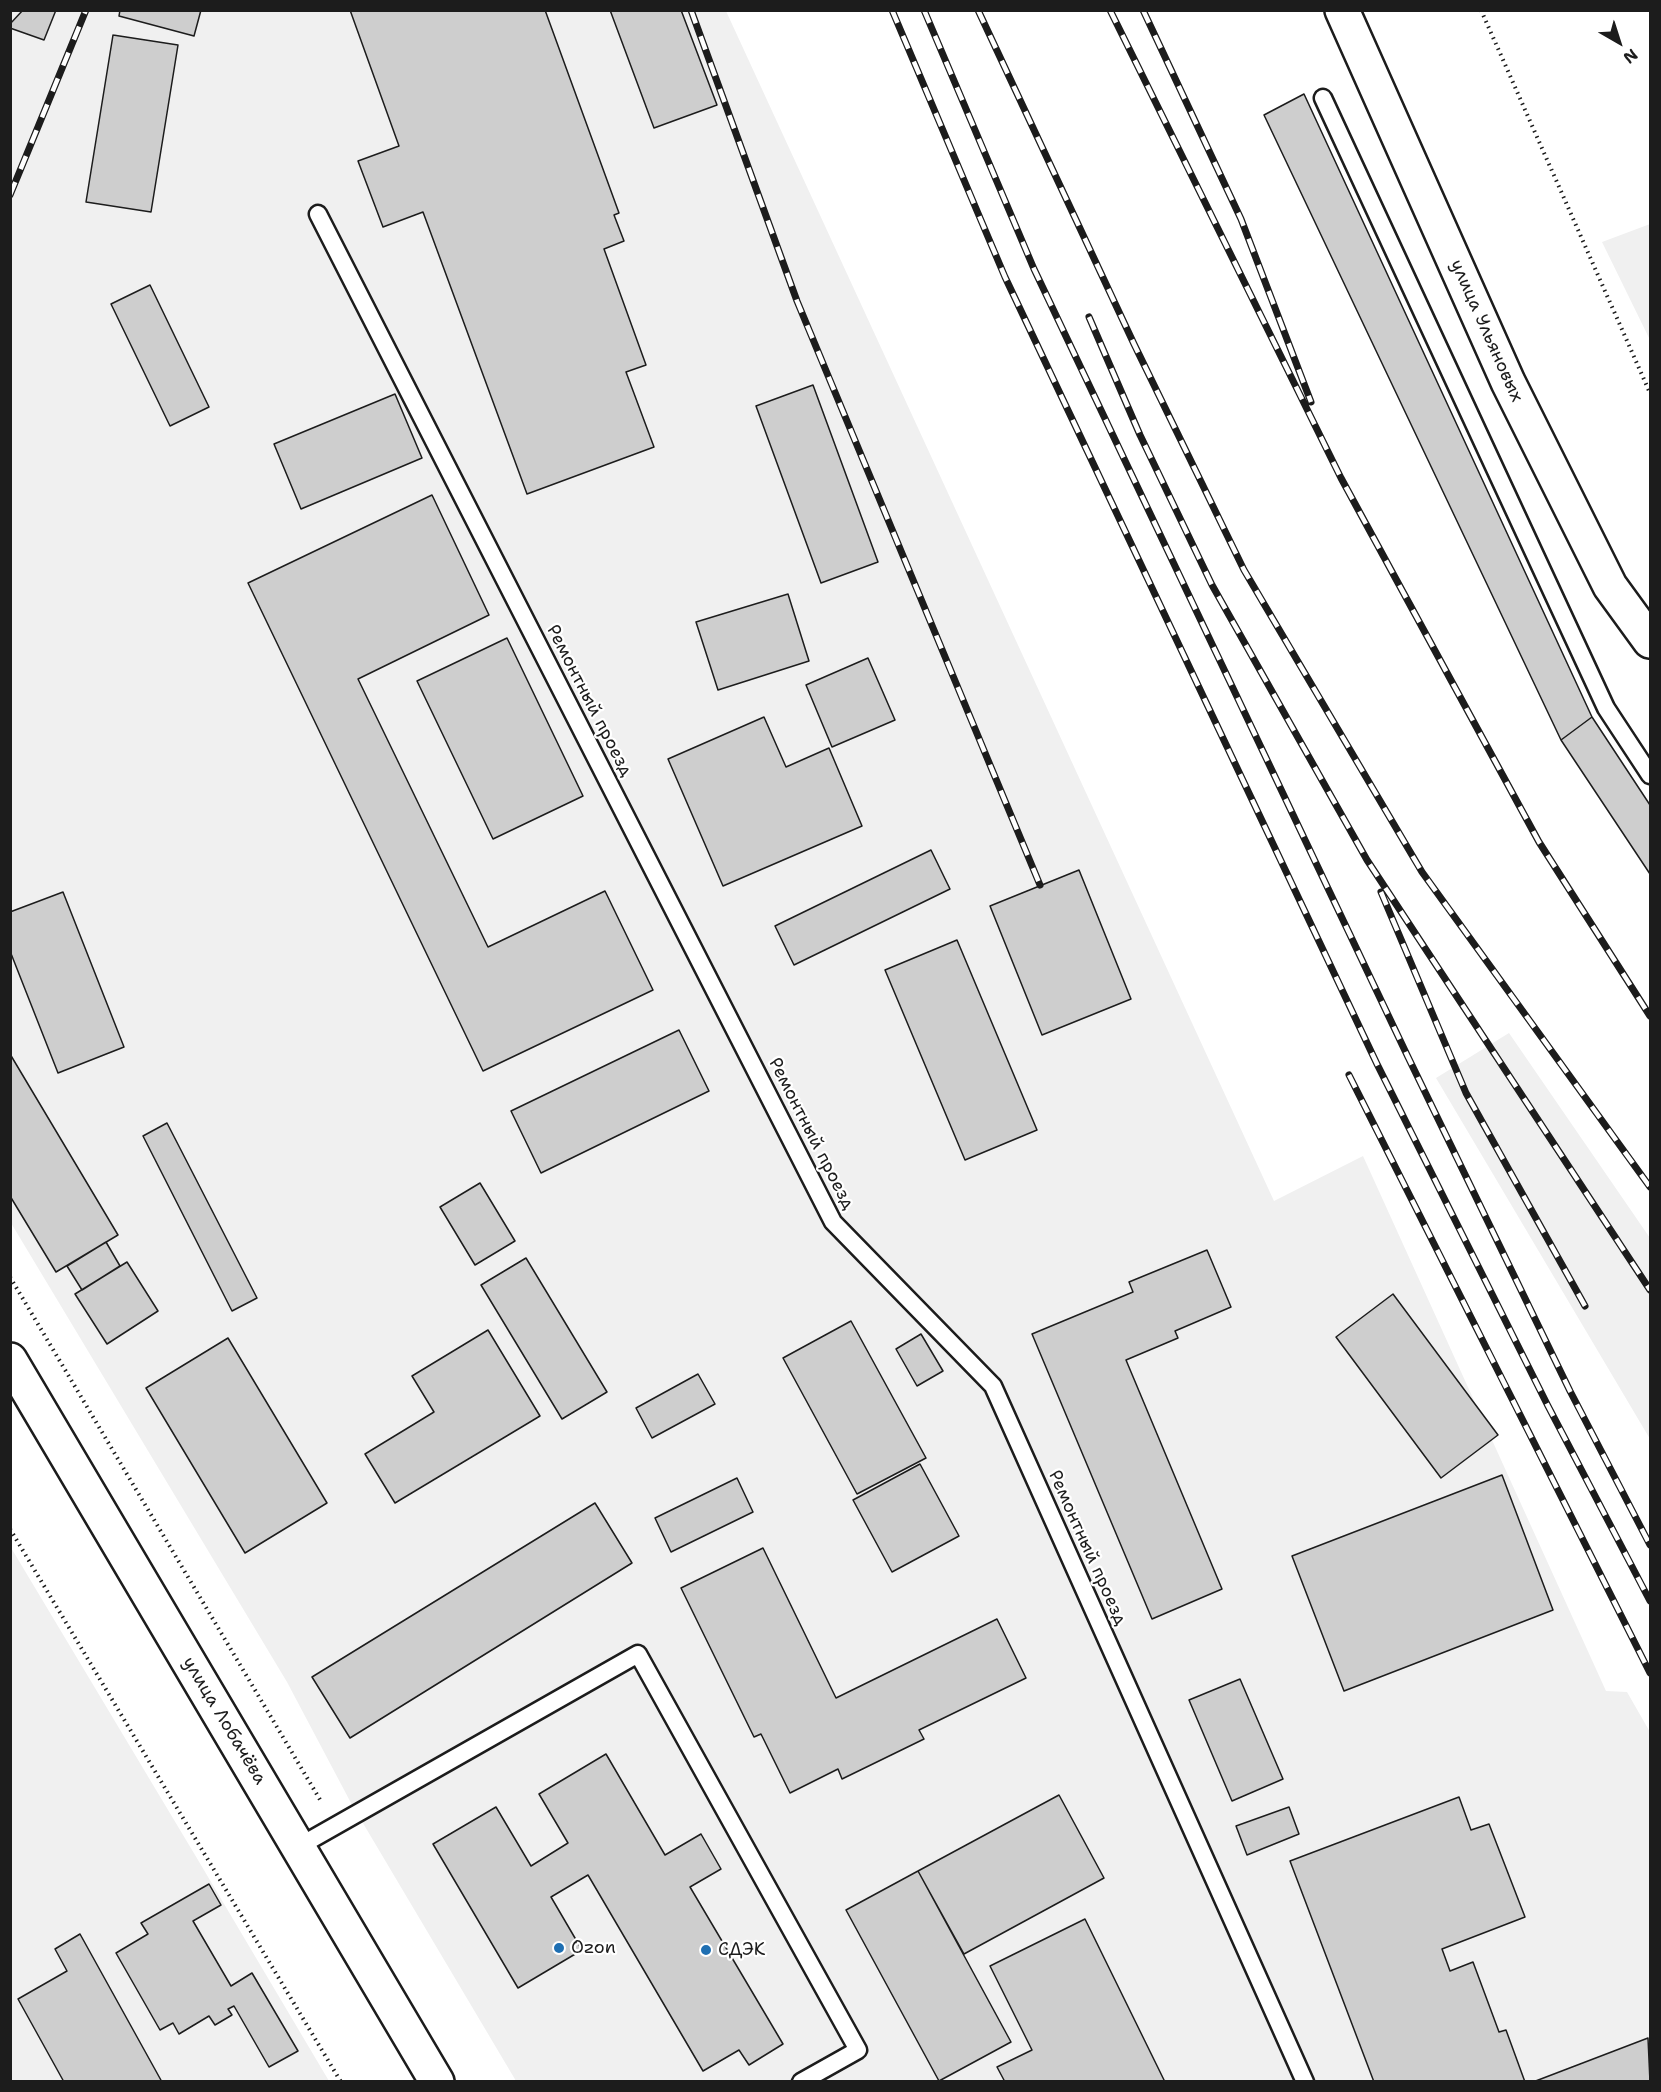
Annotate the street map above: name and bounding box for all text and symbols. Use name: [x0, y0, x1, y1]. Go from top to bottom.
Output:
north arrow: [1589, 12, 1649, 72]
text: N: [1619, 44, 1642, 69]
street label: улица Ульяновых: [1445, 256, 1527, 406]
street label: Ремонтный проезд: [541, 621, 637, 781]
street label: Ремонтный проезд: [763, 1054, 859, 1214]
street label: Ремонтный проезд: [1043, 1467, 1131, 1629]
street label: улица Лобачёва: [177, 1653, 271, 1789]
place label: Ozon: [571, 1937, 616, 1959]
place label: СДЭК: [718, 1939, 765, 1961]
marker: Ozon: [552, 1941, 566, 1955]
marker: СДЭК: [699, 1943, 713, 1957]

